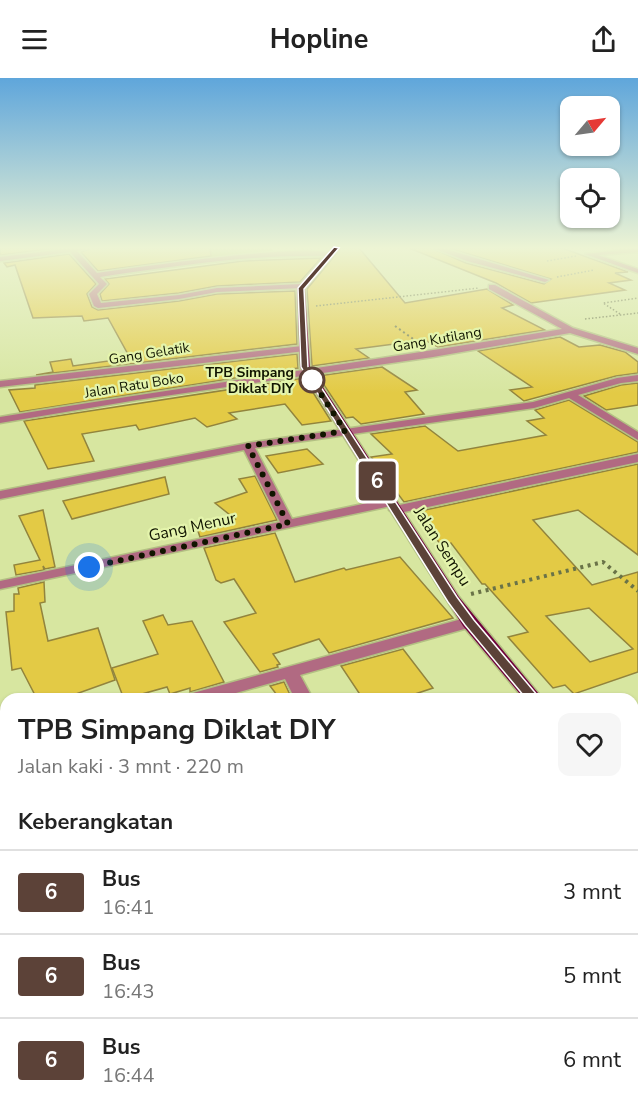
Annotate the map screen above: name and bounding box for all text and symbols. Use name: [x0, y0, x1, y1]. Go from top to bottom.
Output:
text: Hopline: [270, 21, 368, 58]
icon: menu: [18, 23, 51, 56]
icon: share: [587, 23, 620, 56]
north arrow: [560, 96, 620, 156]
map controls: [560, 96, 620, 228]
button: locate: [560, 168, 620, 228]
street label: Gang Kutilang: [391, 322, 483, 357]
street label: Gang Gelatik: [107, 338, 192, 369]
place label: TPB Simpang Diklat DIY: [205, 363, 294, 398]
marker: TPB Simpang Diklat DIY: [299, 367, 325, 393]
street label: Jalan Ratu Boko: [82, 368, 185, 403]
line badge: 6: [358, 462, 397, 500]
text: 6: [371, 467, 383, 495]
street label: Jalan Sempu: [408, 502, 476, 590]
street label: Gang Menur: [147, 507, 238, 547]
your location: [74, 552, 104, 582]
text: TPB Simpang Diklat DIY: [18, 711, 335, 749]
button: heart: [558, 713, 621, 776]
text: Jalan kaki · 3 mnt · 220 m: [18, 753, 244, 780]
text: Keberangkatan: [18, 807, 173, 837]
text: Bus: [102, 864, 141, 894]
text: 3 mnt: [563, 877, 621, 907]
text: 6: [45, 878, 57, 906]
text: 16:41: [102, 894, 155, 921]
text: Bus: [102, 948, 141, 978]
text: 5 mnt: [563, 961, 621, 991]
text: 6: [45, 962, 57, 990]
text: 16:43: [102, 978, 155, 1005]
text: Bus: [102, 1032, 141, 1062]
text: 6 mnt: [563, 1045, 621, 1075]
text: 6: [45, 1046, 57, 1074]
text: 16:44: [102, 1062, 155, 1089]

